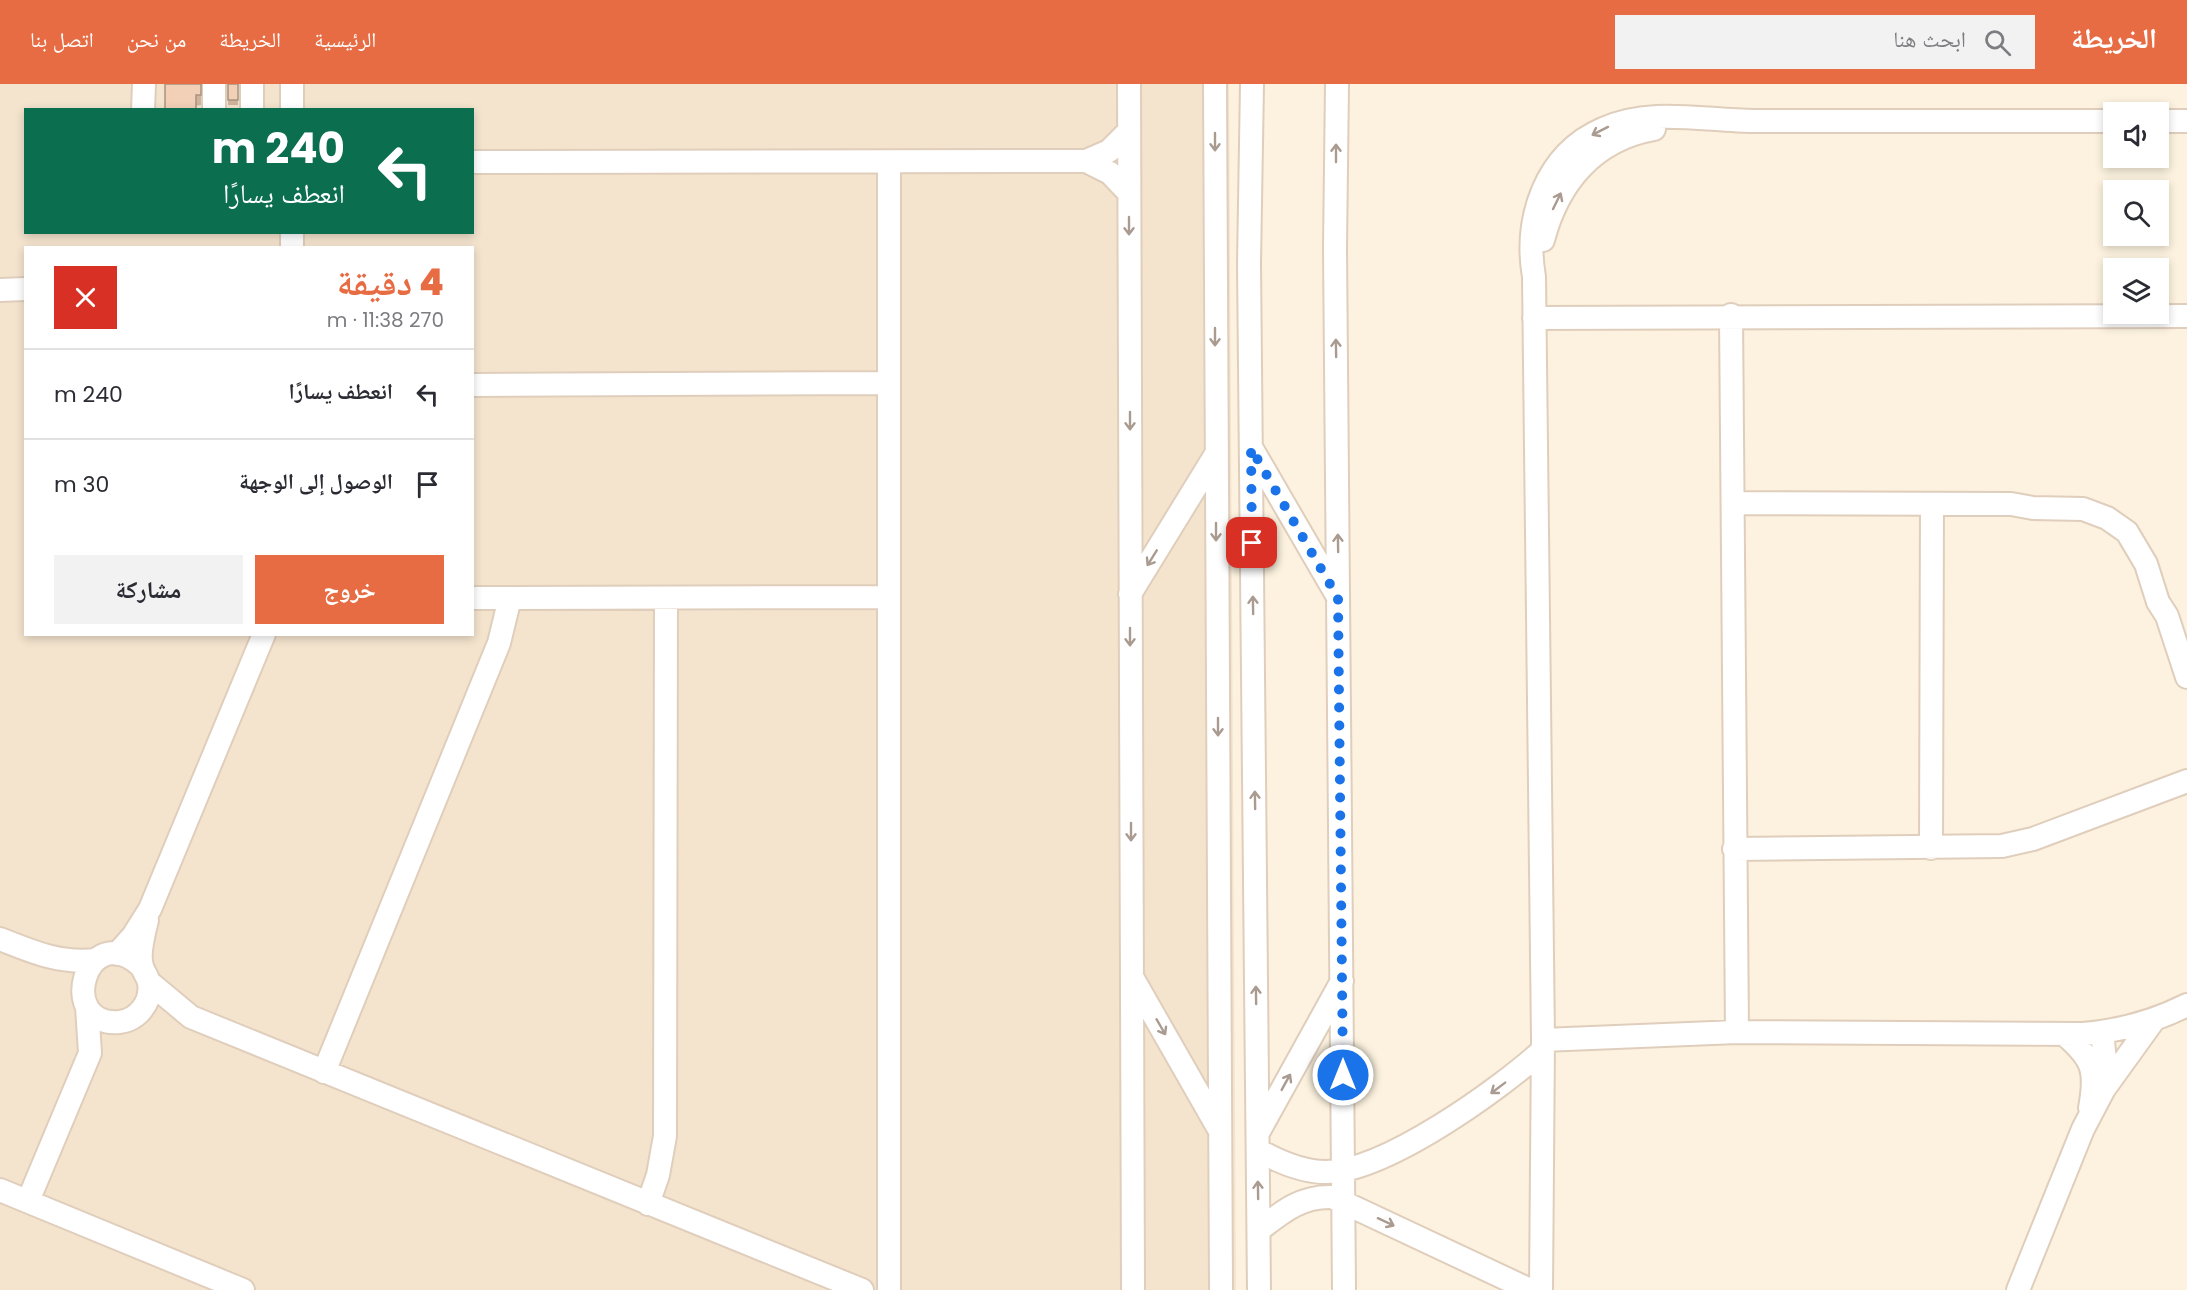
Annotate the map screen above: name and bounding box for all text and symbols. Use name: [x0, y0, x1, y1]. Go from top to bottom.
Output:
search box: [1615, 15, 2035, 69]
text: الخريطة: [2071, 19, 2157, 58]
text: ابحث هنا: [1893, 24, 1966, 55]
text: اتصل بنا: [30, 25, 94, 54]
text: من نحن: [127, 25, 186, 54]
text: الخريطة: [219, 25, 281, 54]
text: الرئيسية: [314, 25, 376, 54]
icon: search: [1981, 26, 2014, 59]
map controls: [2103, 102, 2169, 324]
button: sound: [2103, 102, 2169, 168]
text: 240 m: [212, 119, 345, 178]
one-way arrow: [1591, 125, 1609, 137]
icon: left: [366, 132, 444, 210]
one-way arrow: [1209, 132, 1221, 152]
one-way arrow: [1330, 143, 1342, 163]
text: انعطف يسارًا: [223, 175, 345, 212]
button: search: [2103, 180, 2169, 246]
one-way arrow: [1551, 192, 1563, 210]
one-way arrow: [1123, 216, 1135, 236]
text: 4 دقيقة: [337, 257, 444, 308]
button: layers: [2103, 258, 2169, 324]
button: close: [54, 266, 117, 329]
text: 270 m · 11:38: [327, 306, 444, 334]
one-way arrow: [1210, 327, 1221, 347]
one-way arrow: [1330, 338, 1342, 358]
text: انعطف يسارًا: [289, 376, 393, 407]
icon: left: [411, 378, 444, 411]
text: 240 m: [54, 379, 123, 410]
one-way arrow: [1124, 411, 1136, 431]
text: الوصول إلى الوجهة: [239, 466, 393, 497]
icon: arrive: [411, 468, 444, 501]
text: 30 m: [54, 469, 109, 500]
pin: [1226, 517, 1277, 568]
one-way arrow: [1210, 522, 1222, 542]
icon: arrive: [1235, 526, 1268, 559]
one-way arrow: [1332, 533, 1344, 553]
one-way arrow: [1146, 549, 1158, 566]
button: مشاركة: [54, 555, 243, 624]
button: خروج: [255, 555, 444, 624]
one-way arrow: [1247, 595, 1259, 615]
one-way arrow: [1124, 627, 1136, 647]
one-way arrow: [1212, 717, 1224, 737]
one-way arrow: [1249, 790, 1260, 810]
one-way arrow: [1125, 822, 1137, 842]
one-way arrow: [1250, 985, 1262, 1005]
one-way arrow: [1155, 1018, 1167, 1035]
position arrow: [1311, 1043, 1375, 1107]
one-way arrow: [1281, 1074, 1292, 1092]
one-way arrow: [1490, 1082, 1506, 1094]
one-way arrow: [1252, 1180, 1264, 1200]
one-way arrow: [1377, 1216, 1395, 1228]

